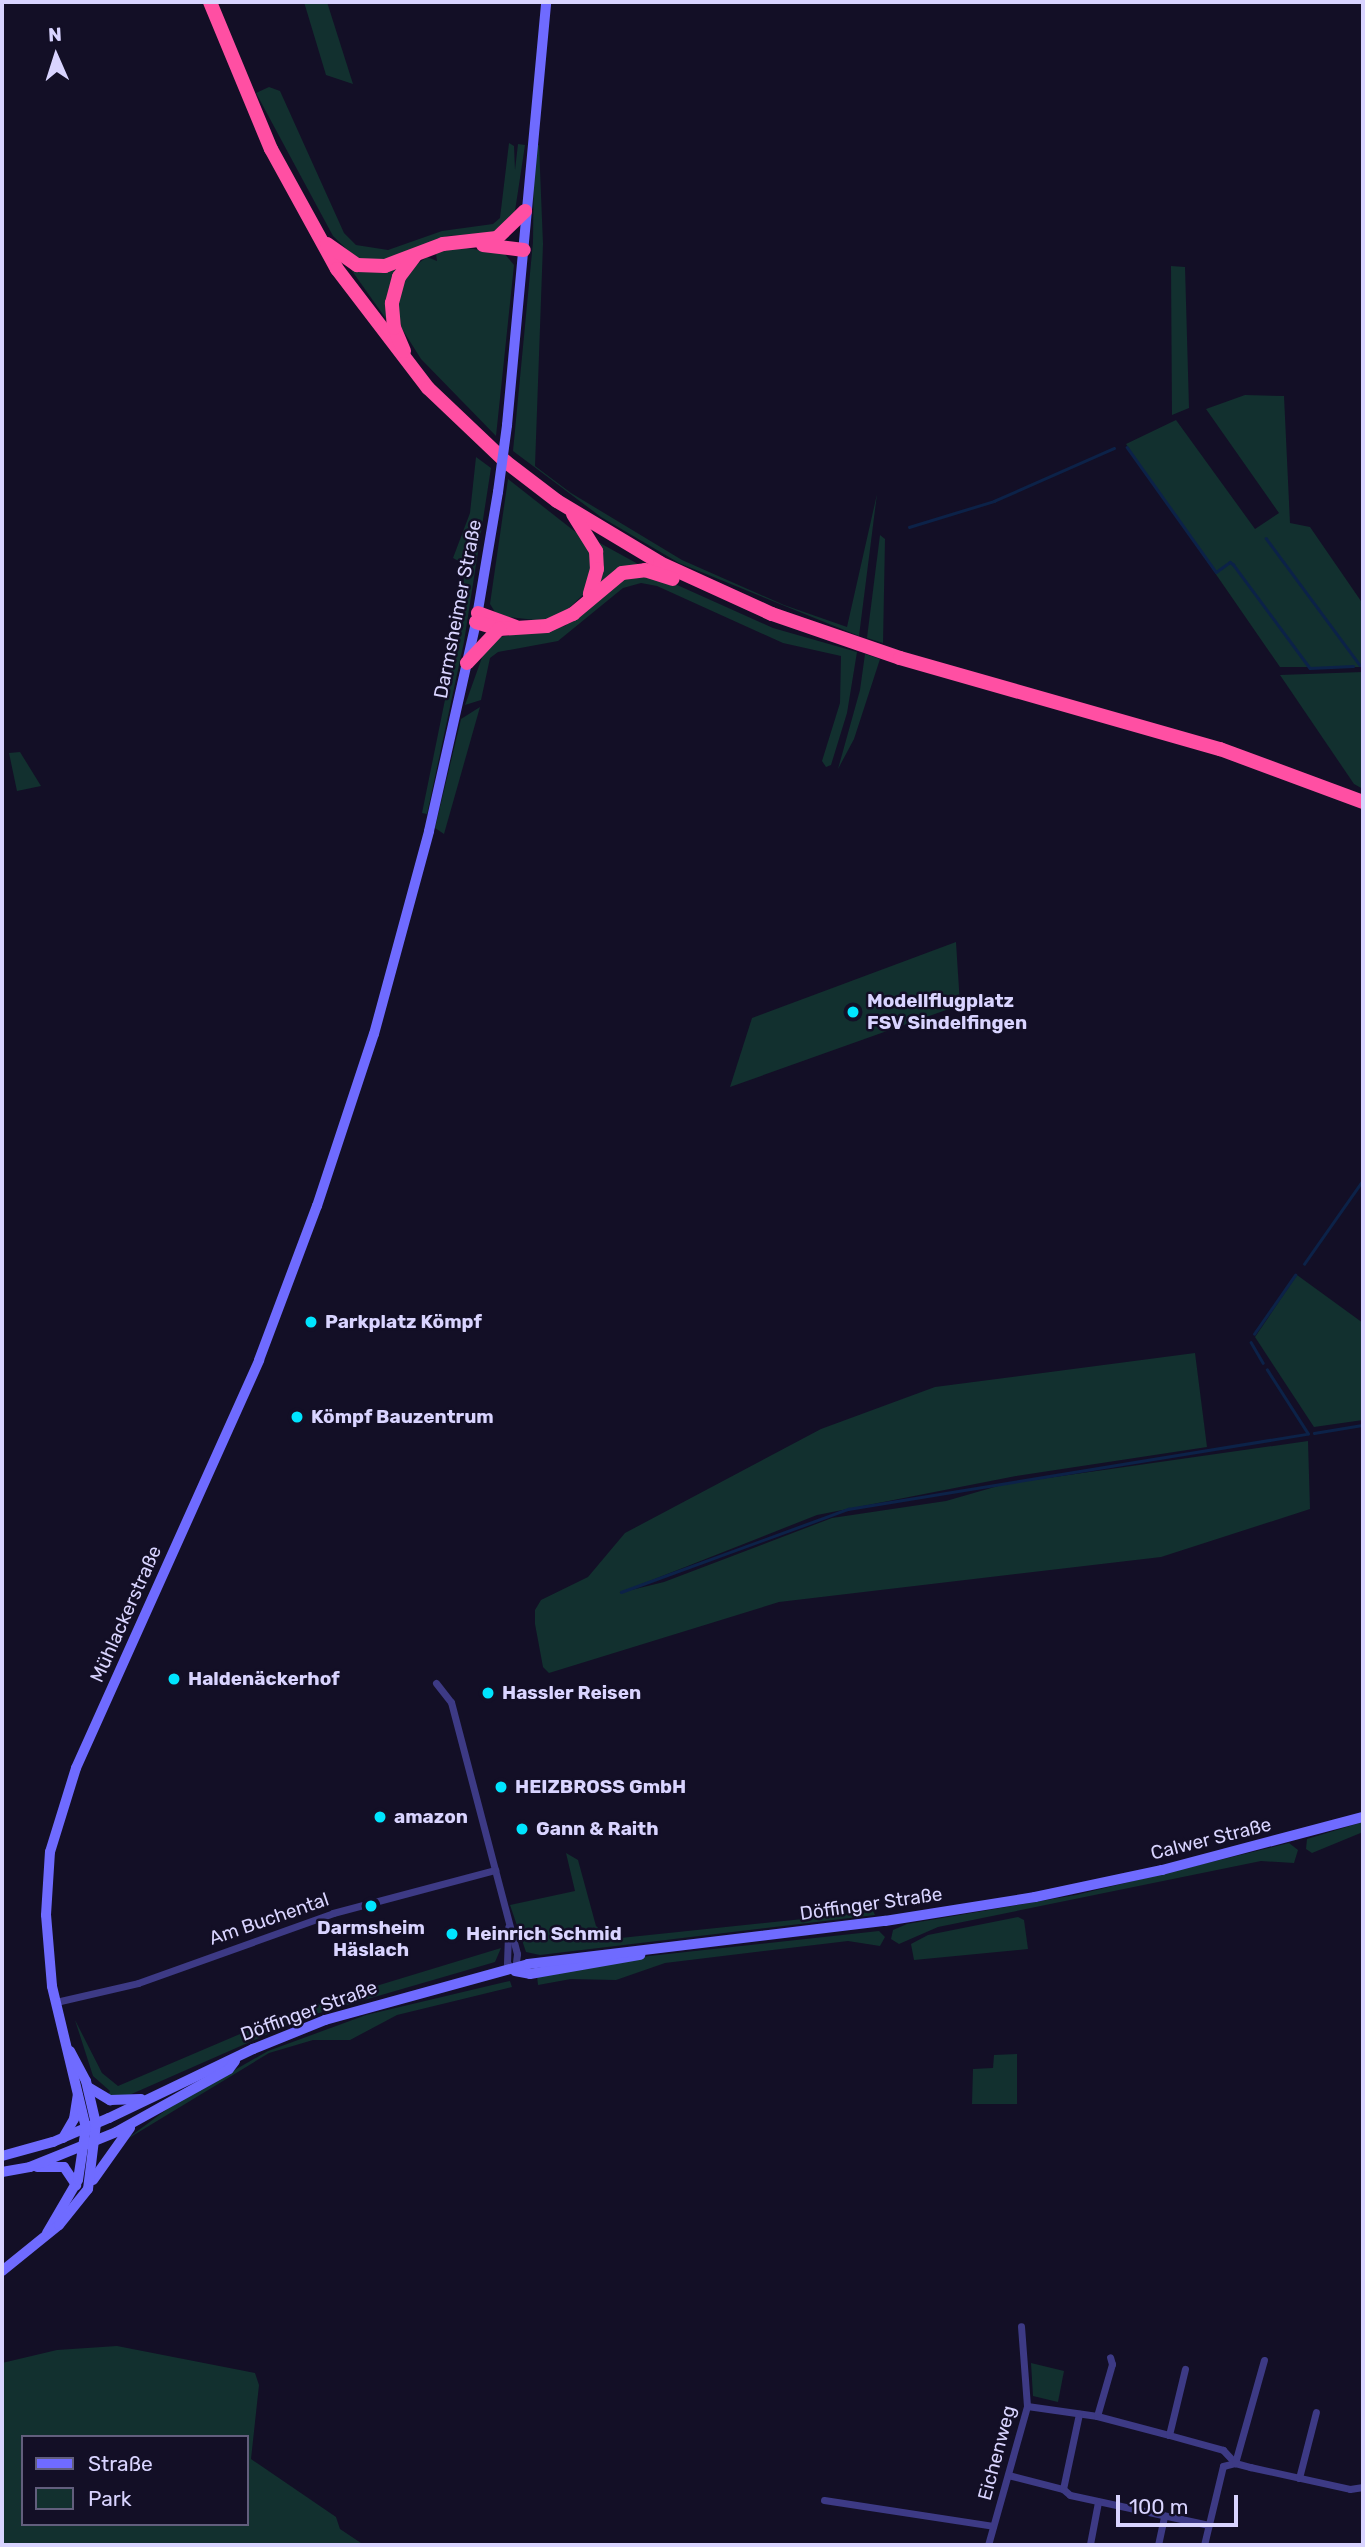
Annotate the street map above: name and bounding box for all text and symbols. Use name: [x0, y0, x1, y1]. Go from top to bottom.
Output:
north arrow: [21, 21, 91, 91]
text: N: [47, 23, 62, 46]
street label: Darmsheimer Straße: [429, 517, 487, 701]
place label: Modellflugplatz FSV Sindelfingen: [867, 990, 1028, 1034]
marker: Modellflugplatz FSV Sindelfingen: [845, 1004, 861, 1020]
place label: Parkplatz Kömpf: [325, 1311, 482, 1333]
marker: Parkplatz Kömpf: [303, 1314, 319, 1330]
place label: Kömpf Bauzentrum: [311, 1406, 494, 1428]
marker: Kömpf Bauzentrum: [289, 1409, 305, 1425]
street label: Mühlackerstraße: [86, 1542, 166, 1686]
place label: Haldenäckerhof: [188, 1668, 340, 1690]
marker: Haldenäckerhof: [166, 1671, 182, 1687]
place label: Hassler Reisen: [502, 1682, 642, 1704]
marker: Hassler Reisen: [480, 1685, 496, 1701]
place label: HEIZBROSS GmbH: [515, 1776, 686, 1798]
marker: HEIZBROSS GmbH: [493, 1779, 509, 1795]
place label: amazon: [394, 1806, 468, 1828]
marker: amazon: [372, 1809, 388, 1825]
street label: Calwer Straße: [1148, 1813, 1274, 1865]
place label: Gann & Raith: [536, 1818, 659, 1840]
marker: Gann & Raith: [514, 1821, 530, 1837]
street label: Döffinger Straße: [798, 1883, 944, 1925]
street label: Am Buchental: [206, 1888, 332, 1950]
marker: Darmsheim Häslach: [363, 1898, 379, 1914]
place label: Darmsheim Häslach: [317, 1917, 425, 1961]
place label: Heinrich Schmid: [466, 1923, 622, 1945]
marker: Heinrich Schmid: [444, 1926, 460, 1942]
street label: Döffinger Straße: [237, 1976, 381, 2046]
street label: Eichenweg: [973, 2403, 1021, 2503]
legend: [21, 2435, 248, 2526]
text: Straße: [88, 2451, 153, 2476]
scale bar: [1120, 2480, 1242, 2524]
text: Park: [88, 2486, 132, 2511]
text: 100 m: [1129, 2494, 1188, 2519]

